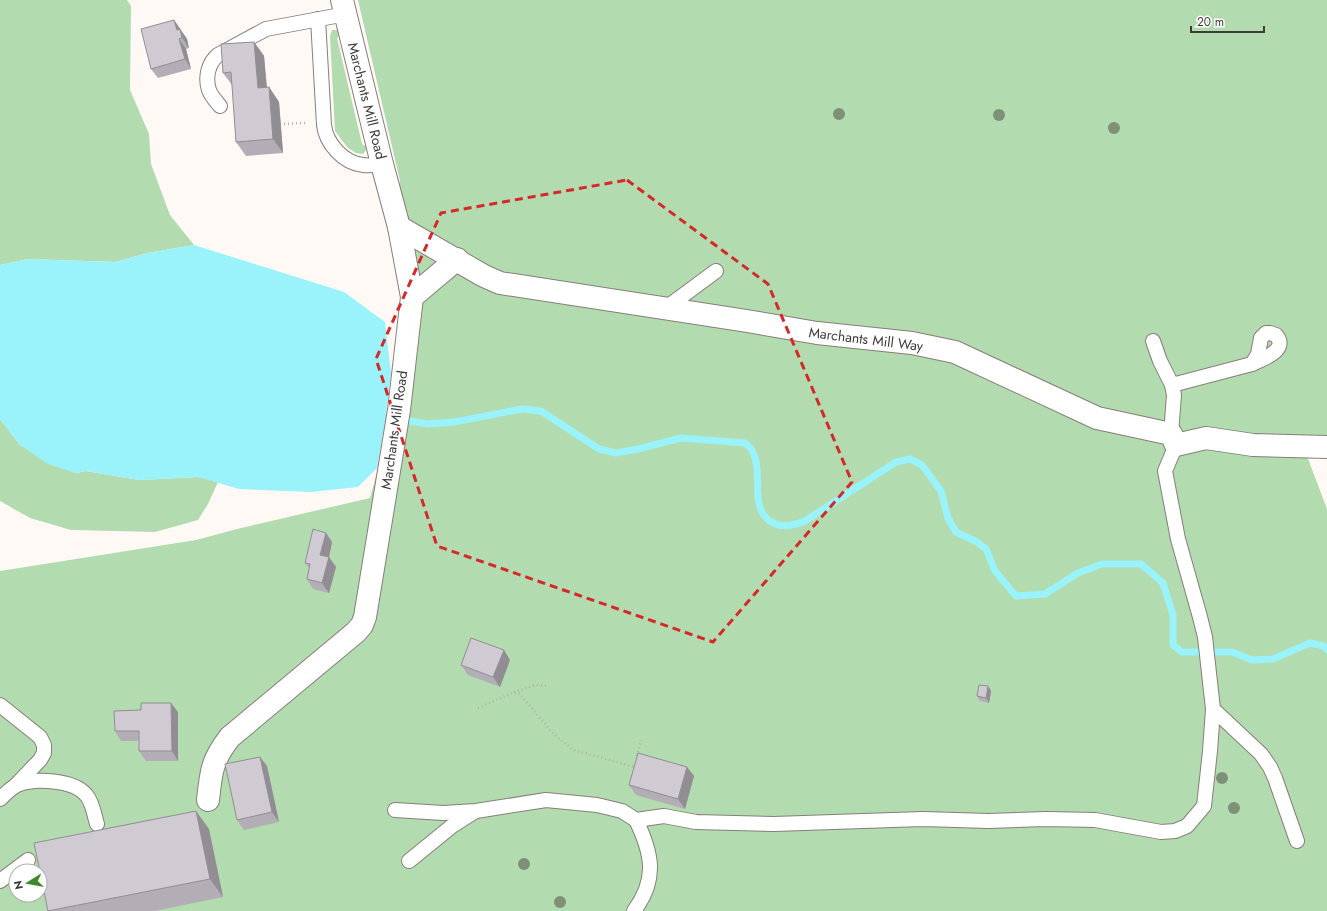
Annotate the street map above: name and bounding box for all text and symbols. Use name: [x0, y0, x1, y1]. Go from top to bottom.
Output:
scale bar: [1191, 8, 1264, 34]
text: 20 m: [1197, 13, 1224, 31]
street label: Marchants Mill Road: [343, 40, 391, 162]
street label: Marchants Mill Way: [808, 322, 925, 356]
street label: Marchants Mill Road: [376, 369, 412, 491]
north arrow: [8, 863, 48, 903]
text: N: [9, 879, 27, 891]

